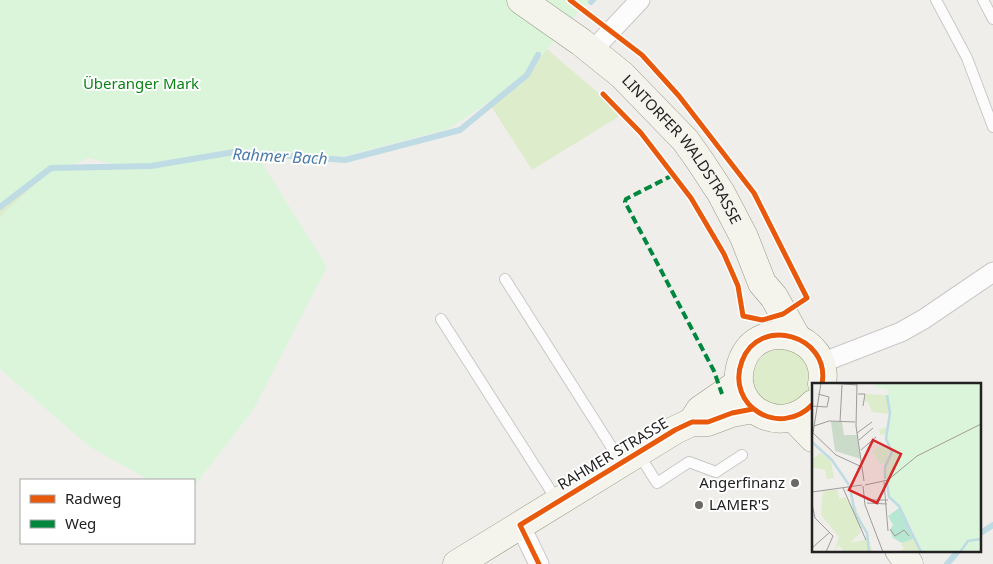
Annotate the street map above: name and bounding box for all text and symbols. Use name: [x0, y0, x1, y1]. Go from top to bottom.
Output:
street label: LINTORFER WALDSTRASSE: [618, 70, 747, 227]
park label: Überanger Mark: [83, 73, 199, 93]
water label: Rahmer Bach: [232, 143, 328, 169]
inset map: [812, 383, 980, 552]
street label: RAHMER STRASSE: [554, 412, 671, 494]
place label: Angerfinanz: [699, 472, 785, 492]
marker: Angerfinanz: [789, 477, 801, 489]
legend: [20, 479, 195, 544]
text: Radweg: [65, 488, 121, 508]
place label: LAMER'S: [709, 494, 769, 514]
marker: LAMER'S: [693, 499, 705, 511]
text: Weg: [65, 513, 96, 533]

